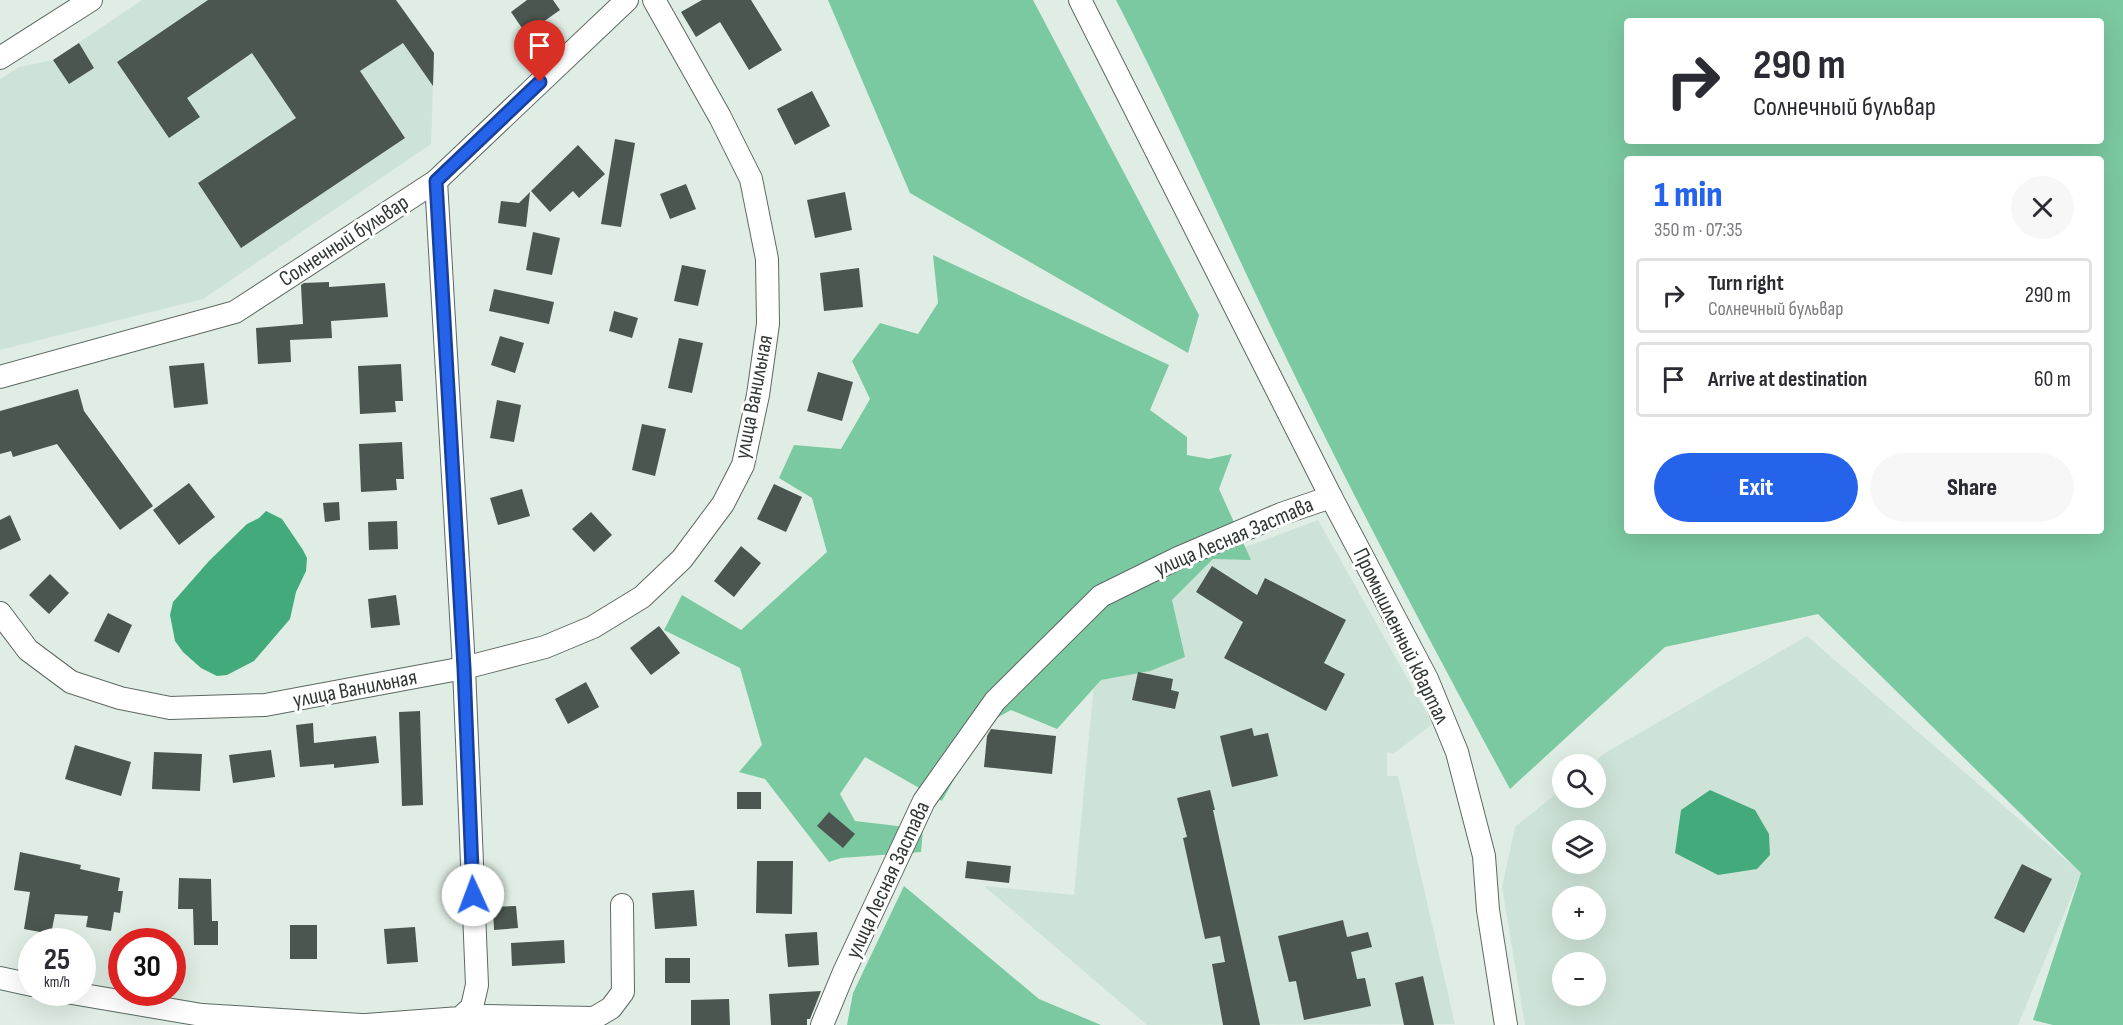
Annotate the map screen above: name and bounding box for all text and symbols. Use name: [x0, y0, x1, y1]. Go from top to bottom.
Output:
pin: [514, 20, 565, 82]
icon: arrive: [523, 29, 556, 62]
text: 290 m: [1753, 40, 1846, 91]
icon: right: [1654, 42, 1732, 120]
text: Солнечный бульвар: [1753, 91, 1936, 123]
text: 1 min: [1654, 174, 1722, 217]
button: close: [2011, 176, 2074, 239]
street label: Солнечный бульвар: [274, 189, 414, 293]
text: 350 m · 07:35: [1654, 218, 1743, 242]
text: Turn right: [1708, 270, 1784, 297]
icon: right: [1657, 279, 1690, 312]
text: 290 m: [2025, 282, 2071, 309]
text: Солнечный бульвар: [1708, 297, 1844, 321]
street label: улица Ванильная: [729, 333, 779, 461]
icon: arrive: [1657, 363, 1690, 396]
text: Arrive at destination: [1708, 366, 1867, 393]
text: 60 m: [2034, 366, 2071, 393]
button: Exit: [1654, 453, 1858, 522]
button: Share: [1870, 453, 2074, 522]
street label: улица Лесная Застава: [1150, 491, 1318, 583]
street label: Промышленный квартал: [1347, 544, 1455, 729]
street label: улица Ванильная: [291, 664, 419, 714]
map controls: [1552, 754, 1606, 1006]
button: search: [1552, 754, 1606, 808]
street label: улица Лесная Застава: [840, 797, 936, 963]
button: layers: [1552, 820, 1606, 874]
position arrow: [441, 863, 505, 927]
button: +: [1552, 886, 1606, 940]
speed limit sign: 30: [108, 928, 186, 1006]
text: 25: [44, 942, 70, 978]
button: −: [1552, 952, 1606, 1006]
text: km/h: [44, 973, 70, 992]

